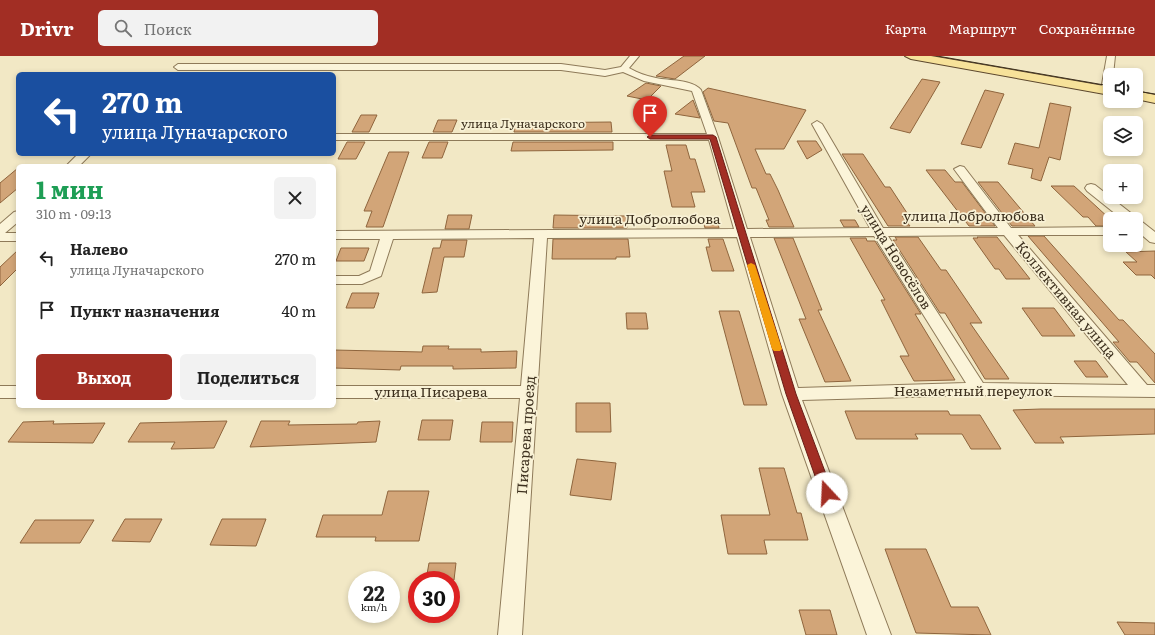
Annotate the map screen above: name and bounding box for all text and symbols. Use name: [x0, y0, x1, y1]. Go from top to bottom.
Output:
search box: [98, 10, 378, 46]
text: Drivr: [20, 14, 74, 42]
icon: search: [112, 17, 134, 39]
text: Поиск: [144, 17, 192, 40]
text: Карта: [885, 18, 927, 38]
text: Маршрут: [949, 18, 1017, 38]
text: Сохранённые: [1039, 18, 1135, 38]
map controls: [1103, 68, 1143, 252]
button: sound: [1103, 68, 1143, 108]
text: 270 m: [102, 80, 183, 122]
icon: left: [36, 88, 88, 140]
pin: [633, 96, 667, 137]
icon: arrive: [639, 102, 661, 124]
street label: улица Луначарского: [461, 114, 585, 132]
button: layers: [1103, 116, 1143, 156]
text: улица Луначарского: [102, 118, 288, 145]
button: +: [1103, 164, 1143, 204]
text: 1 мин: [36, 171, 103, 206]
button: close: [274, 177, 316, 219]
street label: улица Новосёлов: [856, 200, 937, 313]
text: 310 m · 09:13: [36, 204, 112, 223]
street label: улица Добролюбова: [903, 205, 1045, 225]
street label: улица Добролюбова: [579, 208, 721, 228]
button: −: [1103, 212, 1143, 252]
street label: Коллективная улица: [1012, 236, 1122, 363]
text: Налево: [70, 237, 128, 260]
icon: left: [36, 247, 58, 269]
text: 270 m: [275, 247, 316, 270]
text: улица Луначарского: [70, 260, 204, 279]
icon: arrive: [36, 299, 58, 321]
text: Пункт назначения: [70, 299, 220, 322]
text: 40 m: [282, 299, 316, 322]
button: Выход: [36, 354, 172, 400]
button: Поделиться: [180, 354, 316, 400]
street label: Писарева проезд: [511, 375, 539, 495]
street label: Незаметный переулок: [894, 380, 1053, 400]
street label: улица Писарева: [375, 381, 488, 401]
position arrow: [806, 472, 848, 514]
speed limit sign: 30: [408, 571, 460, 623]
text: 22: [363, 577, 385, 607]
text: km/h: [361, 599, 387, 614]

